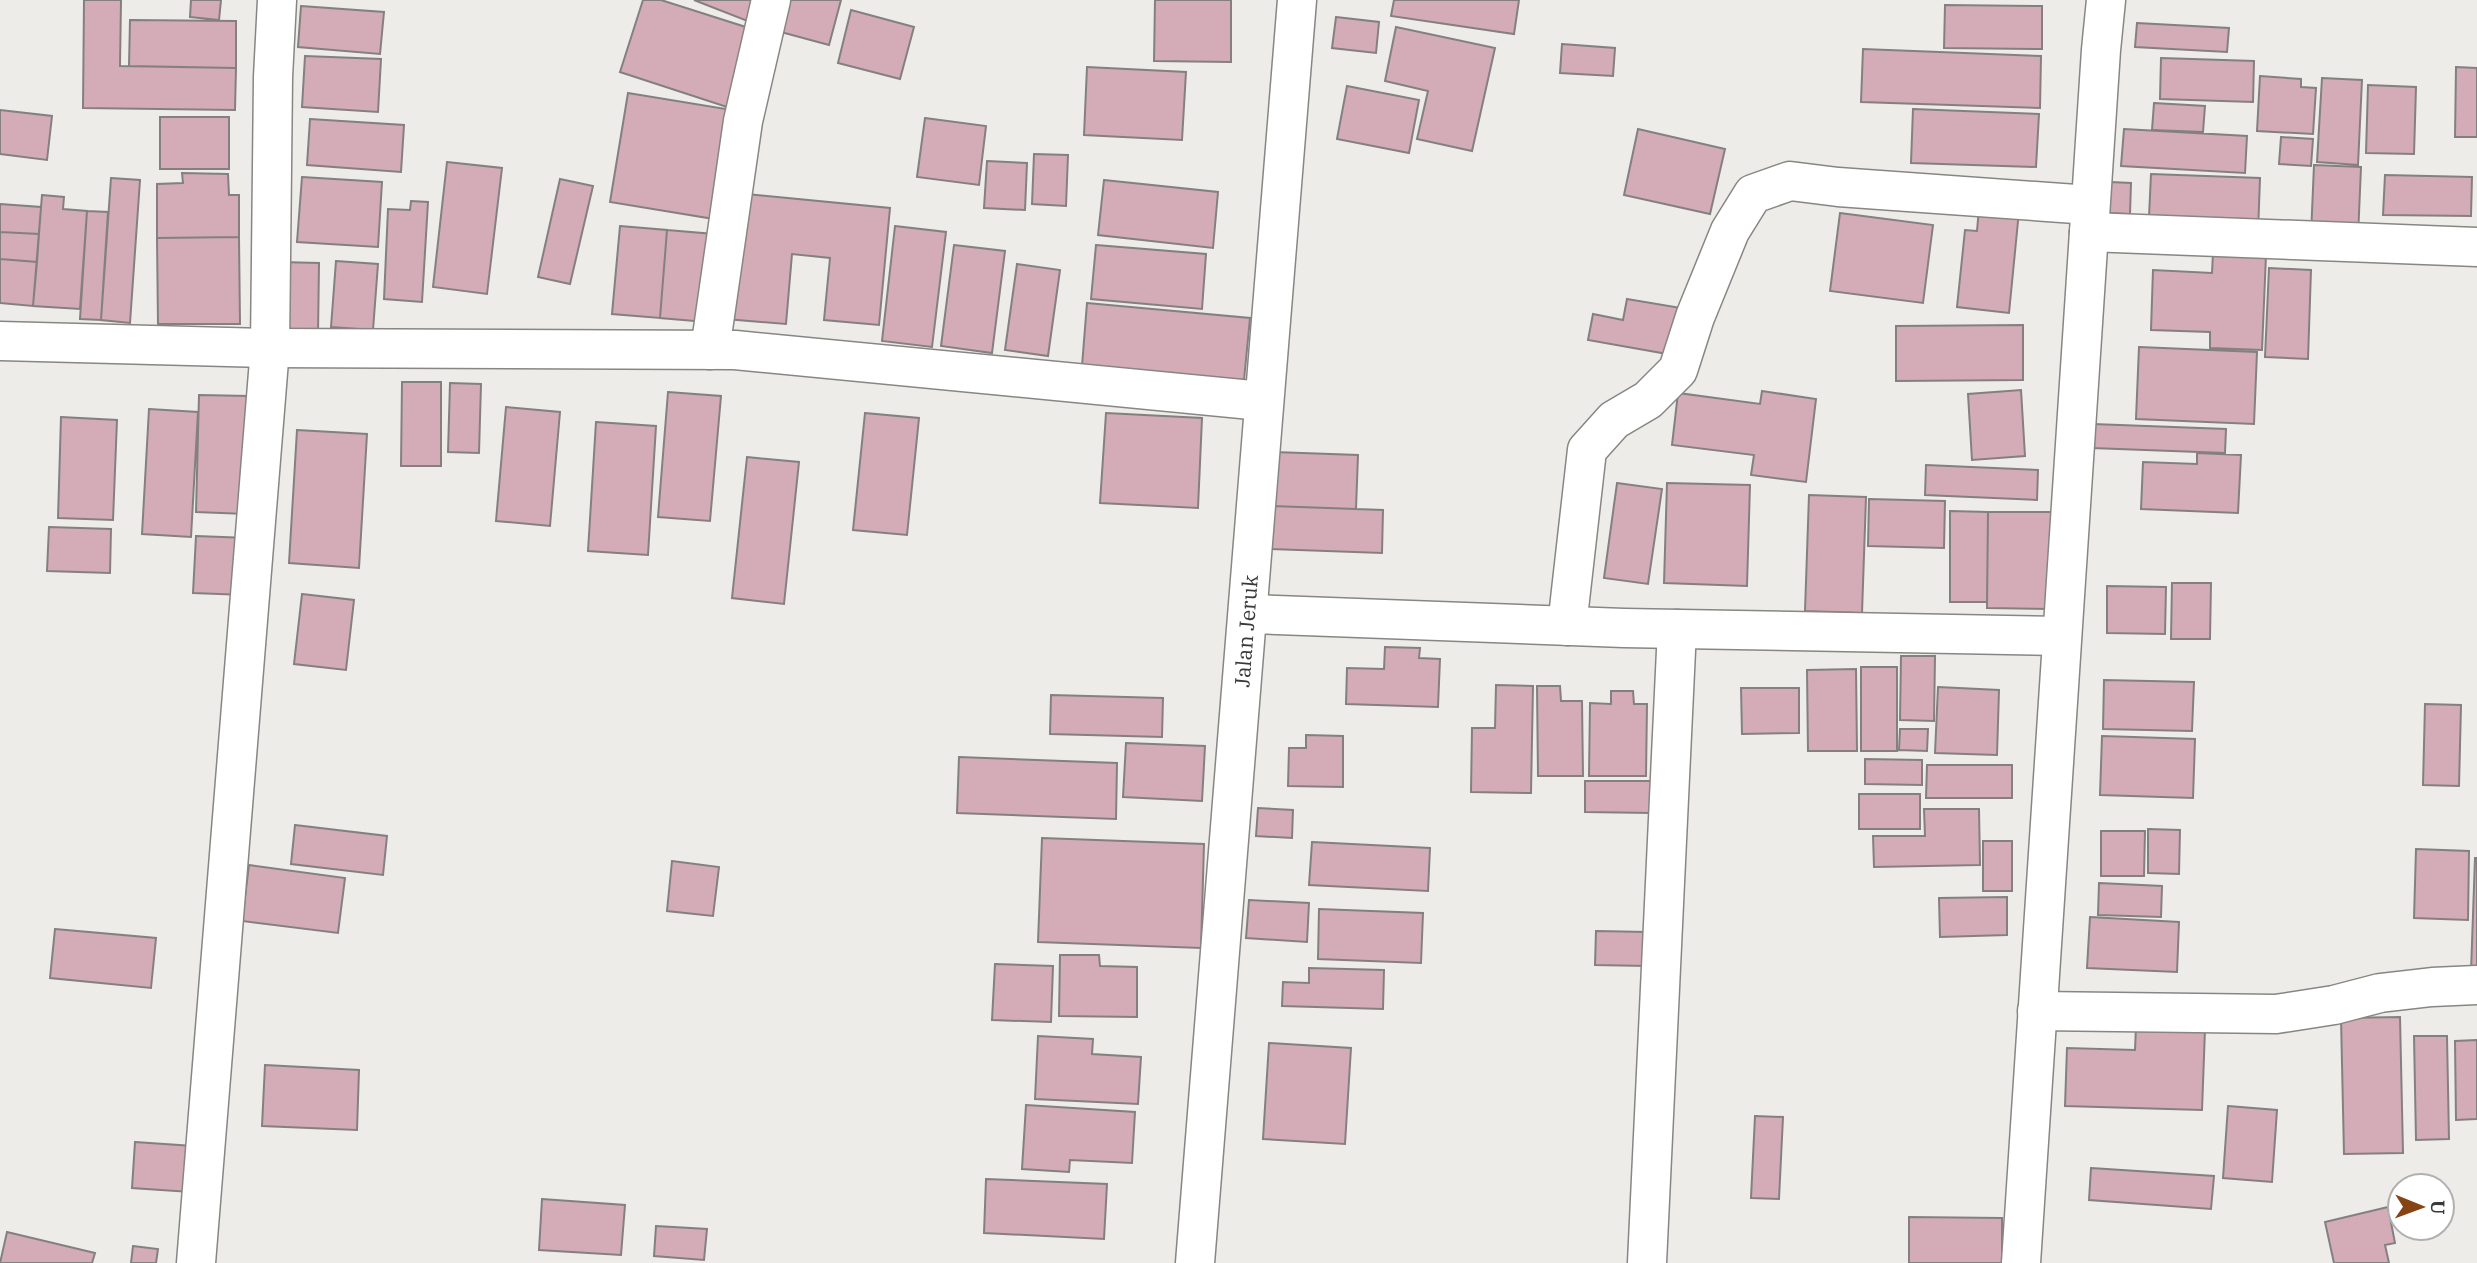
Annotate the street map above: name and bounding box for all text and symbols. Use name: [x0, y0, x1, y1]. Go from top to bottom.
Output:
street label: Jalan Jeruk: [1227, 573, 1264, 688]
north arrow: [2386, 1172, 2456, 1242]
text: U: [2426, 1200, 2450, 1215]

